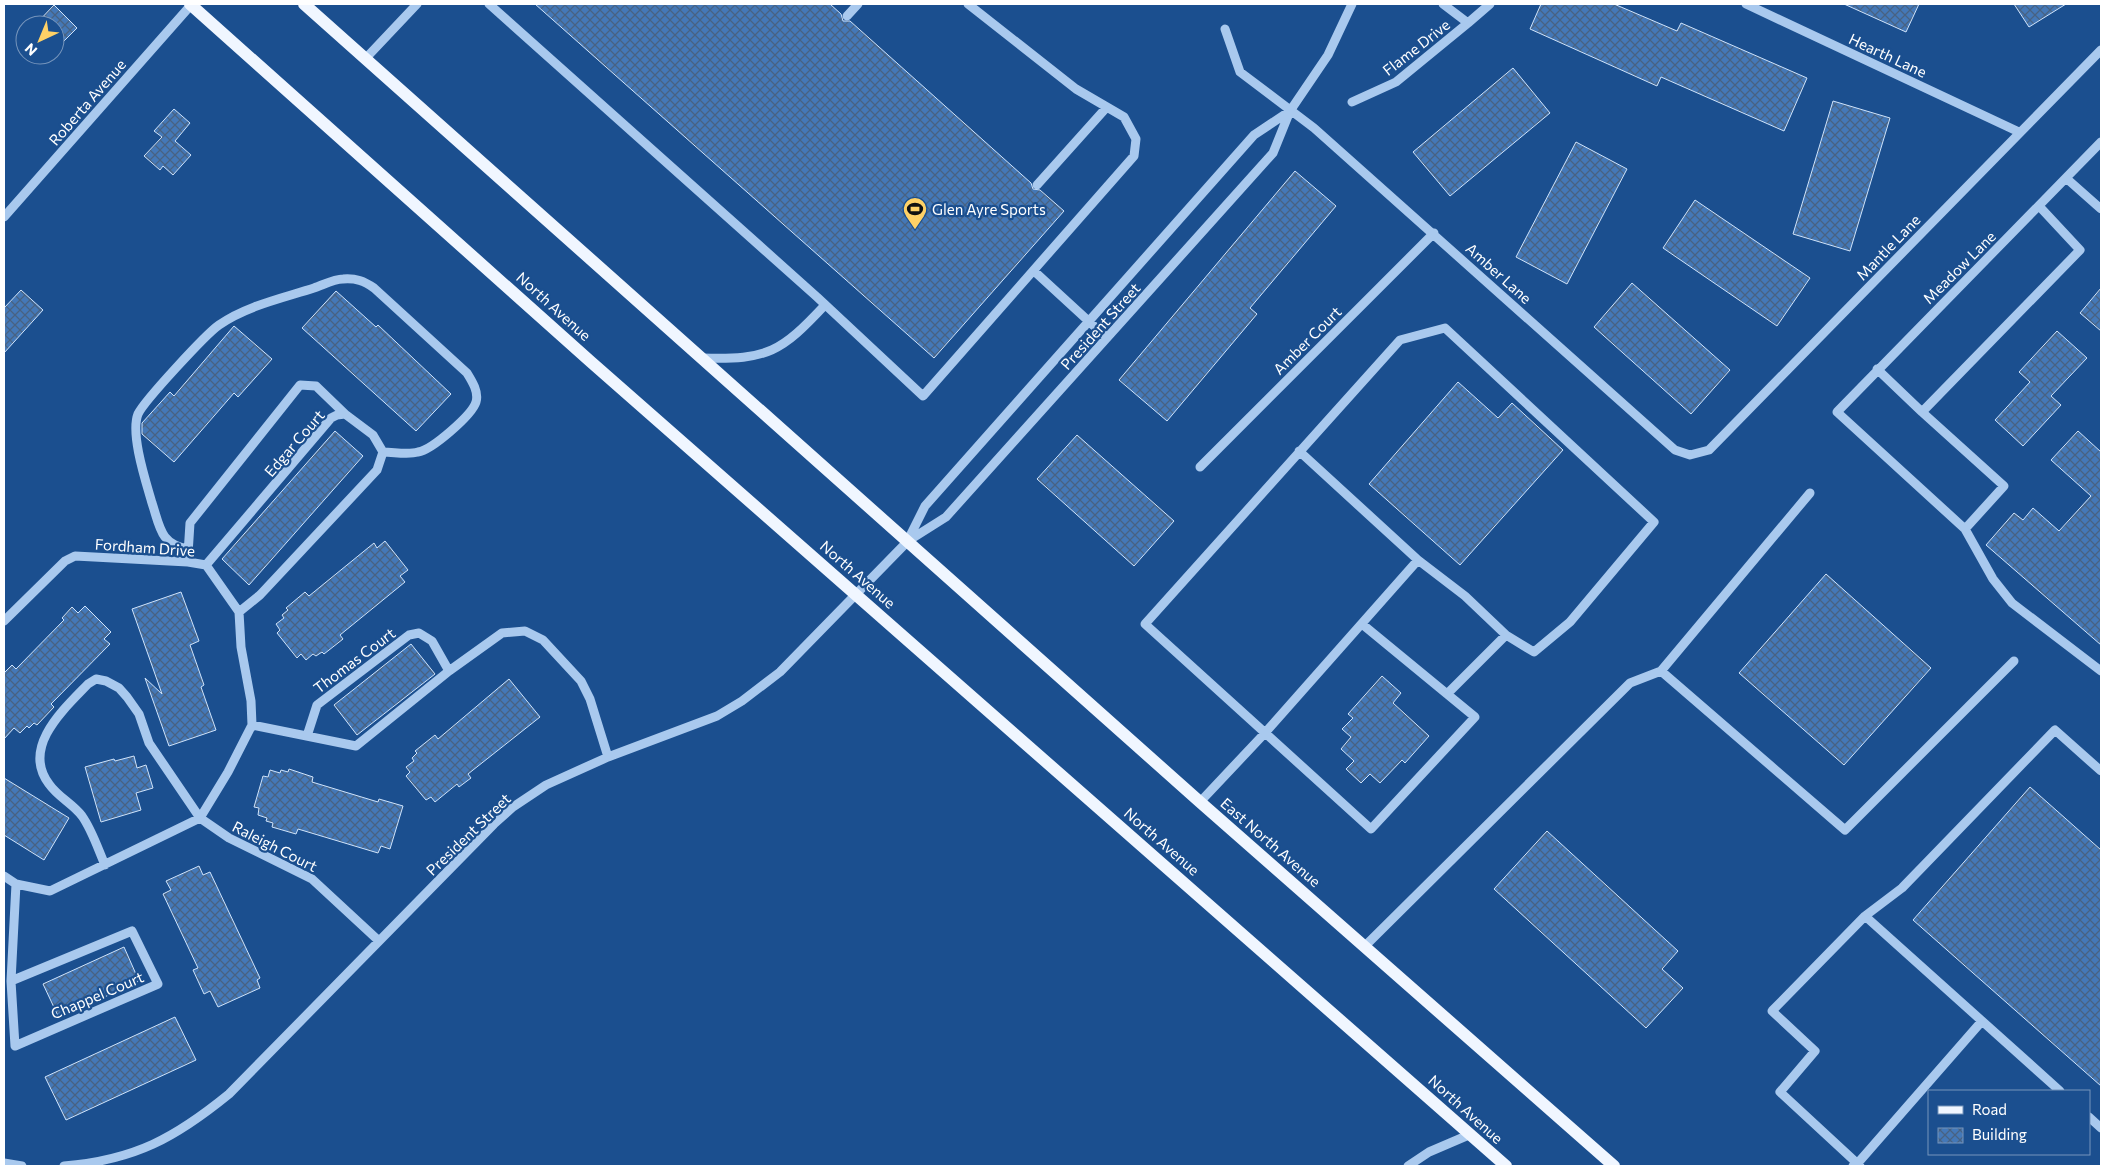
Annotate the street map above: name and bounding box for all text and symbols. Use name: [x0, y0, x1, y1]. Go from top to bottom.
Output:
north arrow: [15, 15, 65, 65]
street label: Flame Drive: [1379, 15, 1453, 79]
street label: Hearth Lane: [1846, 29, 1930, 81]
text: N: [21, 40, 40, 59]
street label: Roberta Avenue: [45, 55, 129, 149]
sports icon: Glen Ayre Sports: [902, 196, 928, 230]
place label: Glen Ayre Sports: [932, 200, 1046, 218]
street label: Mantle Lane: [1852, 210, 1924, 284]
street label: Meadow Lane: [1919, 227, 1999, 307]
street label: Amber Lane: [1462, 239, 1536, 307]
street label: North Avenue: [513, 268, 595, 344]
street label: President Street: [1056, 279, 1144, 373]
street label: Amber Court: [1269, 302, 1345, 378]
street label: Edgar Court: [260, 406, 328, 480]
street label: Fordham Drive: [94, 535, 196, 559]
street label: North Avenue: [817, 536, 899, 612]
street label: Thomas Court: [310, 623, 398, 697]
street label: President Street: [422, 789, 514, 879]
street label: East North Avenue: [1217, 794, 1325, 890]
street label: North Avenue: [1121, 803, 1203, 879]
street label: Raleigh Court: [230, 817, 320, 875]
street label: Chappel Court: [48, 967, 146, 1023]
street label: North Avenue: [1425, 1071, 1507, 1147]
legend: [1928, 1090, 2090, 1155]
text: Road: [1972, 1100, 2007, 1118]
text: Building: [1972, 1125, 2027, 1143]

